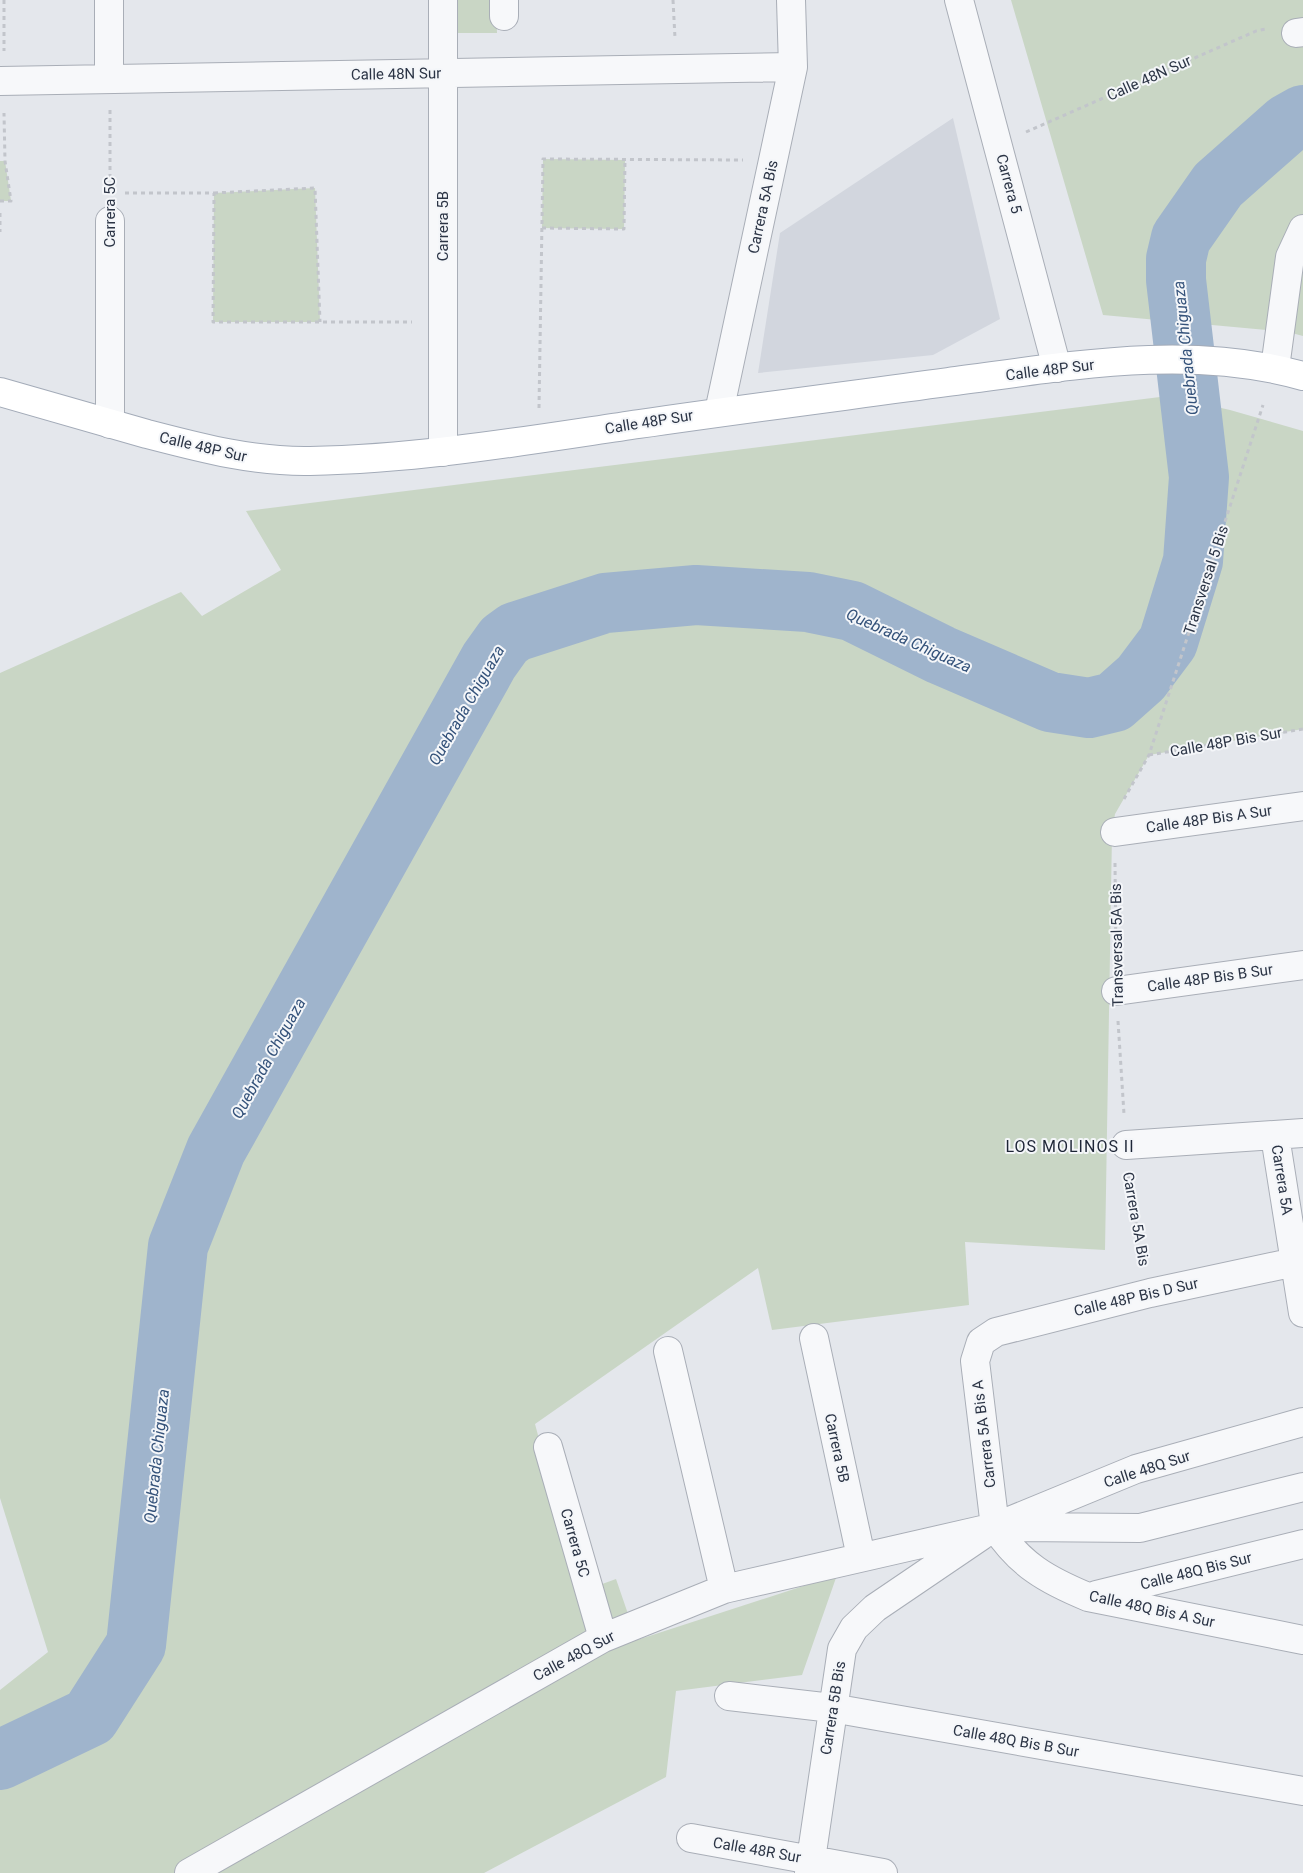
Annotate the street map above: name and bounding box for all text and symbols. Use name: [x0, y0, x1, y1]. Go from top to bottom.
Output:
street label: Calle 48N Sur: [1104, 51, 1194, 105]
street label: Calle 48N Sur: [351, 64, 441, 84]
street label: Carrera 5: [992, 152, 1026, 216]
street label: Carrera 5A Bis: [744, 159, 782, 255]
street label: Carrera 5C: [101, 176, 119, 247]
street label: Carrera 5B: [434, 191, 452, 261]
water label: Quebrada Chiguaza: [1169, 280, 1202, 416]
street label: Calle 48P Sur: [1005, 356, 1095, 384]
street label: Calle 48P Sur: [604, 406, 694, 438]
street label: Calle 48P Sur: [158, 428, 248, 466]
street label: Transversal 5 Bis: [1180, 523, 1232, 637]
water label: Quebrada Chiguaza: [843, 604, 974, 677]
water label: Quebrada Chiguaza: [424, 642, 508, 768]
street label: Calle 48P Bis Sur: [1168, 723, 1284, 761]
street label: Calle 48P Bis A Sur: [1145, 801, 1273, 837]
street label: Transversal 5A Bis: [1107, 883, 1127, 1007]
street label: Calle 48P Bis B Sur: [1146, 960, 1274, 996]
water label: Quebrada Chiguaza: [227, 995, 309, 1122]
district label: LOS MOLINOS II: [1005, 1137, 1135, 1156]
street label: Carrera 5A: [1268, 1144, 1296, 1217]
street label: Carrera 5A Bis: [1119, 1171, 1153, 1267]
street label: Calle 48P Bis D Sur: [1072, 1274, 1200, 1320]
street label: Carrera 5A Bis A: [968, 1379, 1000, 1489]
water label: Quebrada Chiguaza: [140, 1388, 173, 1524]
street label: Carrera 5B: [821, 1412, 853, 1484]
street label: Calle 48Q Sur: [1101, 1447, 1193, 1491]
street label: Carrera 5C: [557, 1506, 593, 1580]
street label: Calle 48Q Bis Sur: [1138, 1548, 1254, 1594]
street label: Calle 48Q Bis A Sur: [1088, 1587, 1216, 1631]
street label: Calle 48Q Sur: [530, 1627, 618, 1685]
street label: Carrera 5B Bis: [817, 1660, 849, 1756]
street label: Calle 48Q Bis B Sur: [952, 1721, 1080, 1761]
street label: Calle 48R Sur: [712, 1833, 802, 1867]

